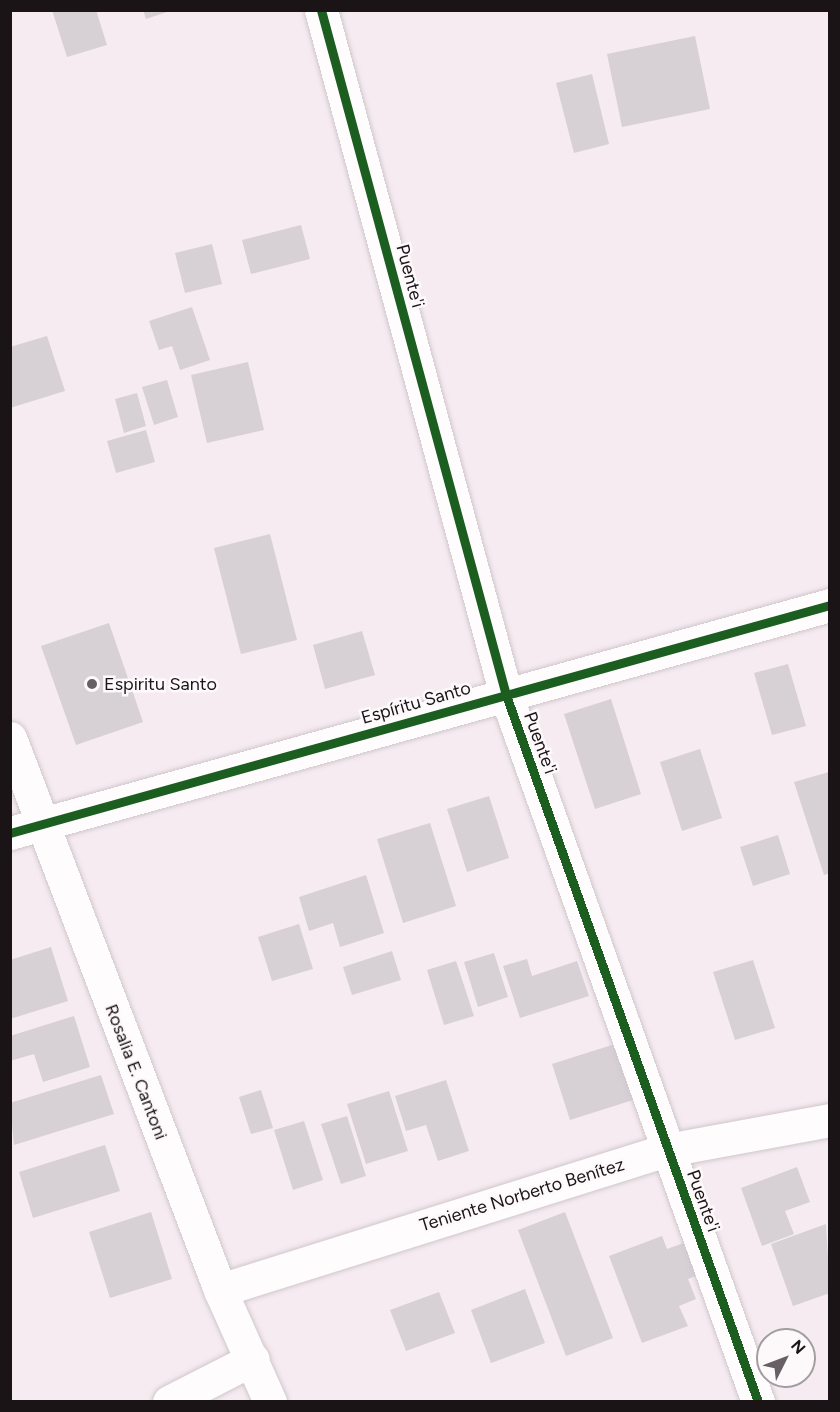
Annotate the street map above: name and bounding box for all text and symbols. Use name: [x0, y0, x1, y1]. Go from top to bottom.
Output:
street label: Puente'i: [391, 242, 429, 310]
place label: Espiritu Santo: [104, 673, 217, 695]
marker: Espiritu Santo: [85, 677, 99, 691]
street label: Espíritu Santo: [359, 677, 473, 729]
street label: Puente'i: [519, 709, 561, 777]
street label: Rosalia E. Cantoni: [100, 1001, 172, 1143]
street label: Teniente Norberto Benítez: [417, 1154, 627, 1236]
street label: Puente'i: [682, 1167, 724, 1235]
north arrow: [756, 1328, 816, 1388]
text: N: [787, 1336, 809, 1358]

